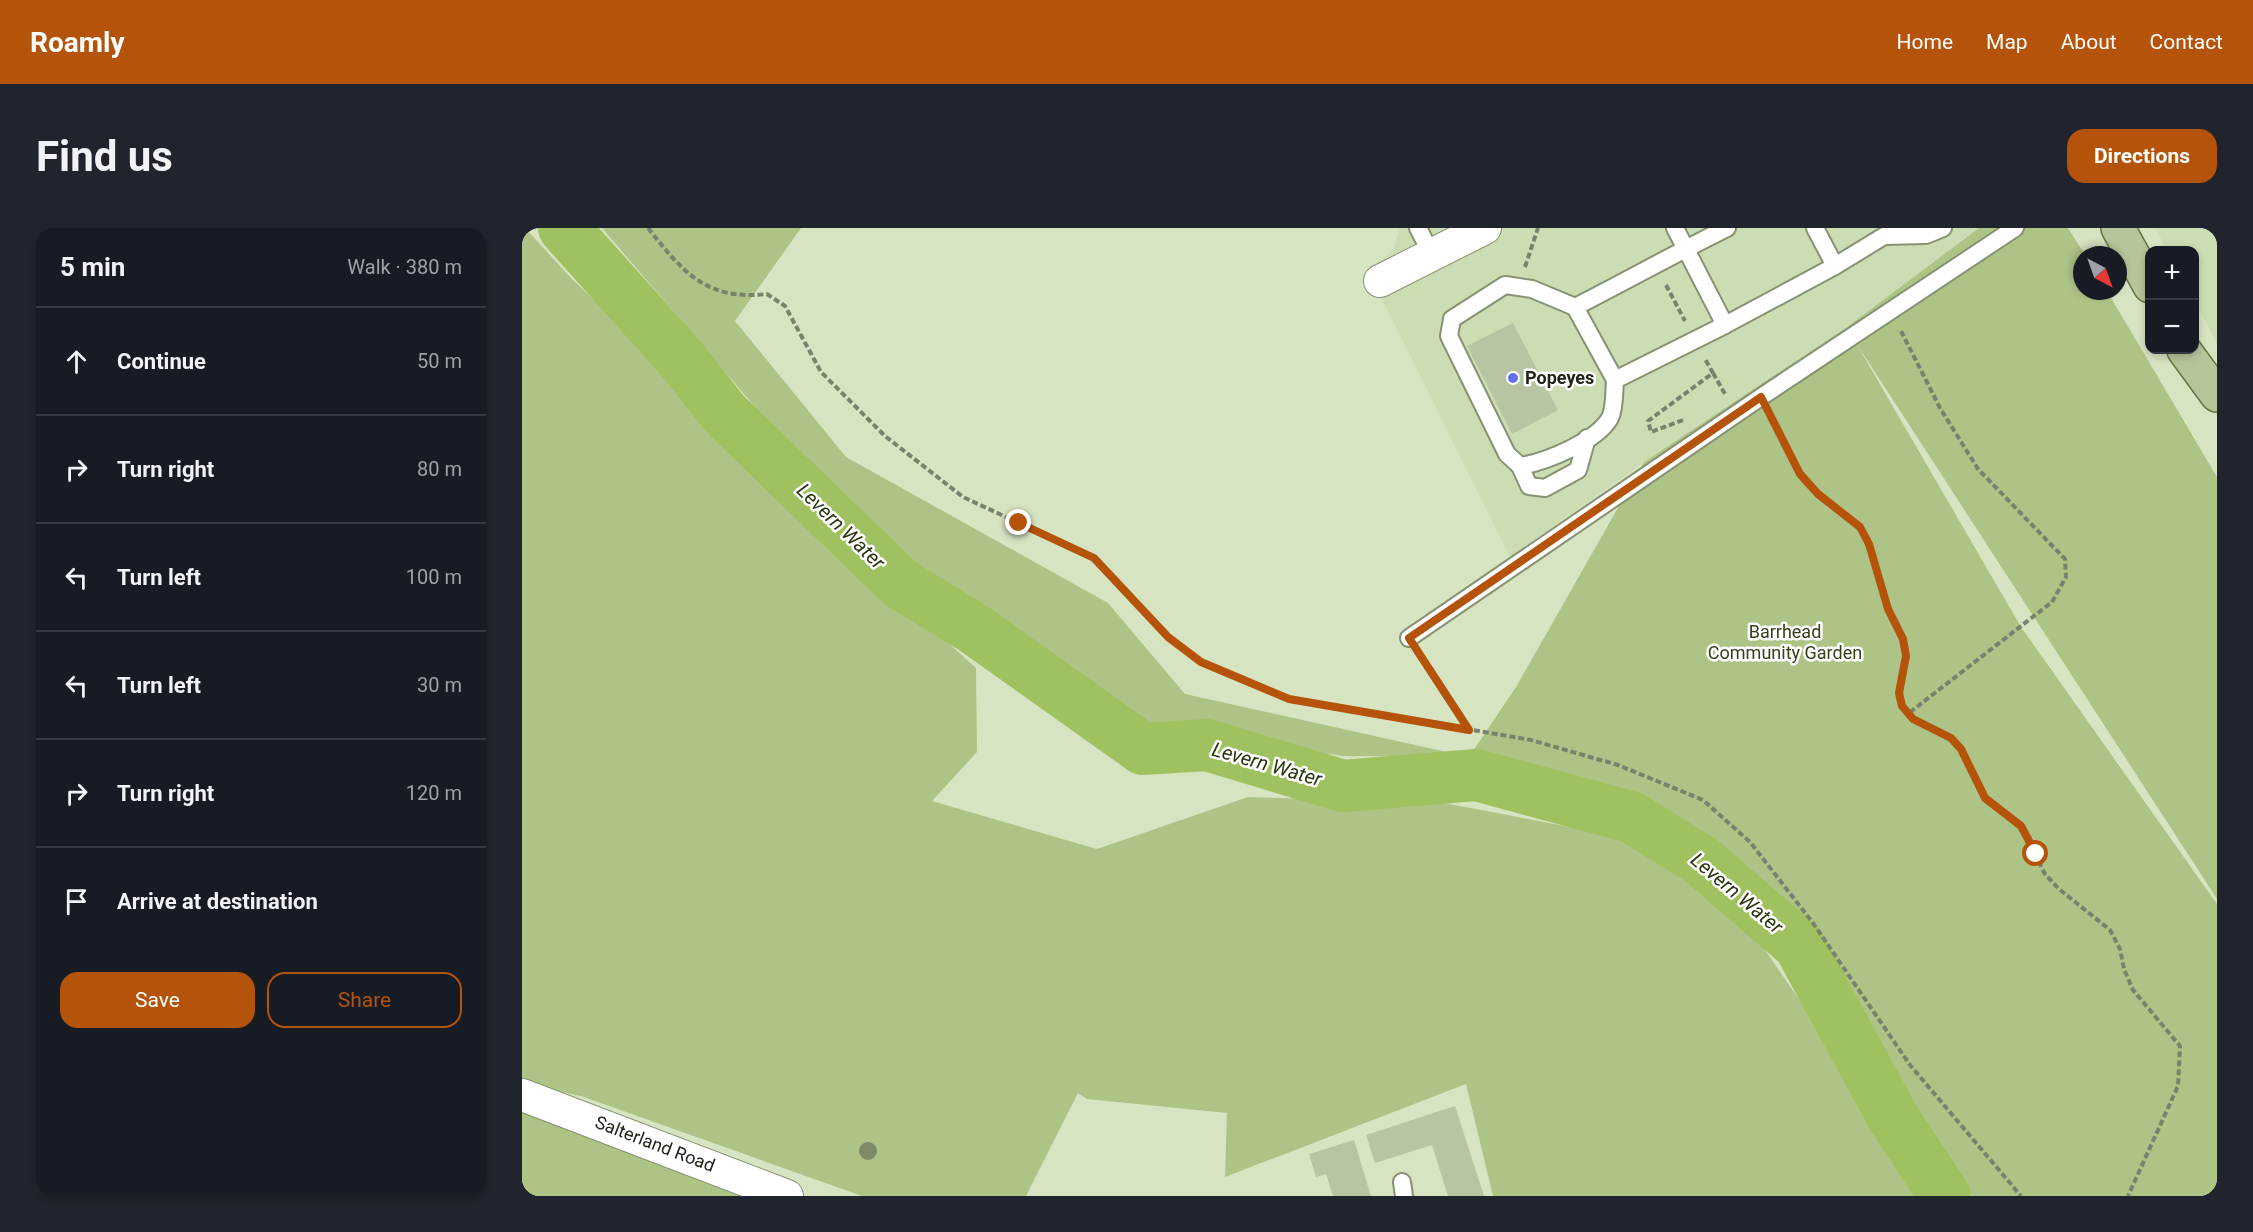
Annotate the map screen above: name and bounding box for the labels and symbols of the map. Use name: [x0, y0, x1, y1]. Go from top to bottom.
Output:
north arrow: [2073, 246, 2127, 300]
place label: Popeyes: [1525, 367, 1594, 388]
marker: Popeyes: [1506, 371, 1520, 385]
water label: Levern Water: [792, 478, 891, 575]
route end: [1005, 509, 1031, 535]
park label: Barrhead Community Garden: [1708, 621, 1862, 663]
water label: Levern Water: [1209, 737, 1326, 792]
route start: [2022, 840, 2048, 866]
water label: Levern Water: [1686, 847, 1789, 939]
street label: Salterland Road: [592, 1111, 718, 1176]

